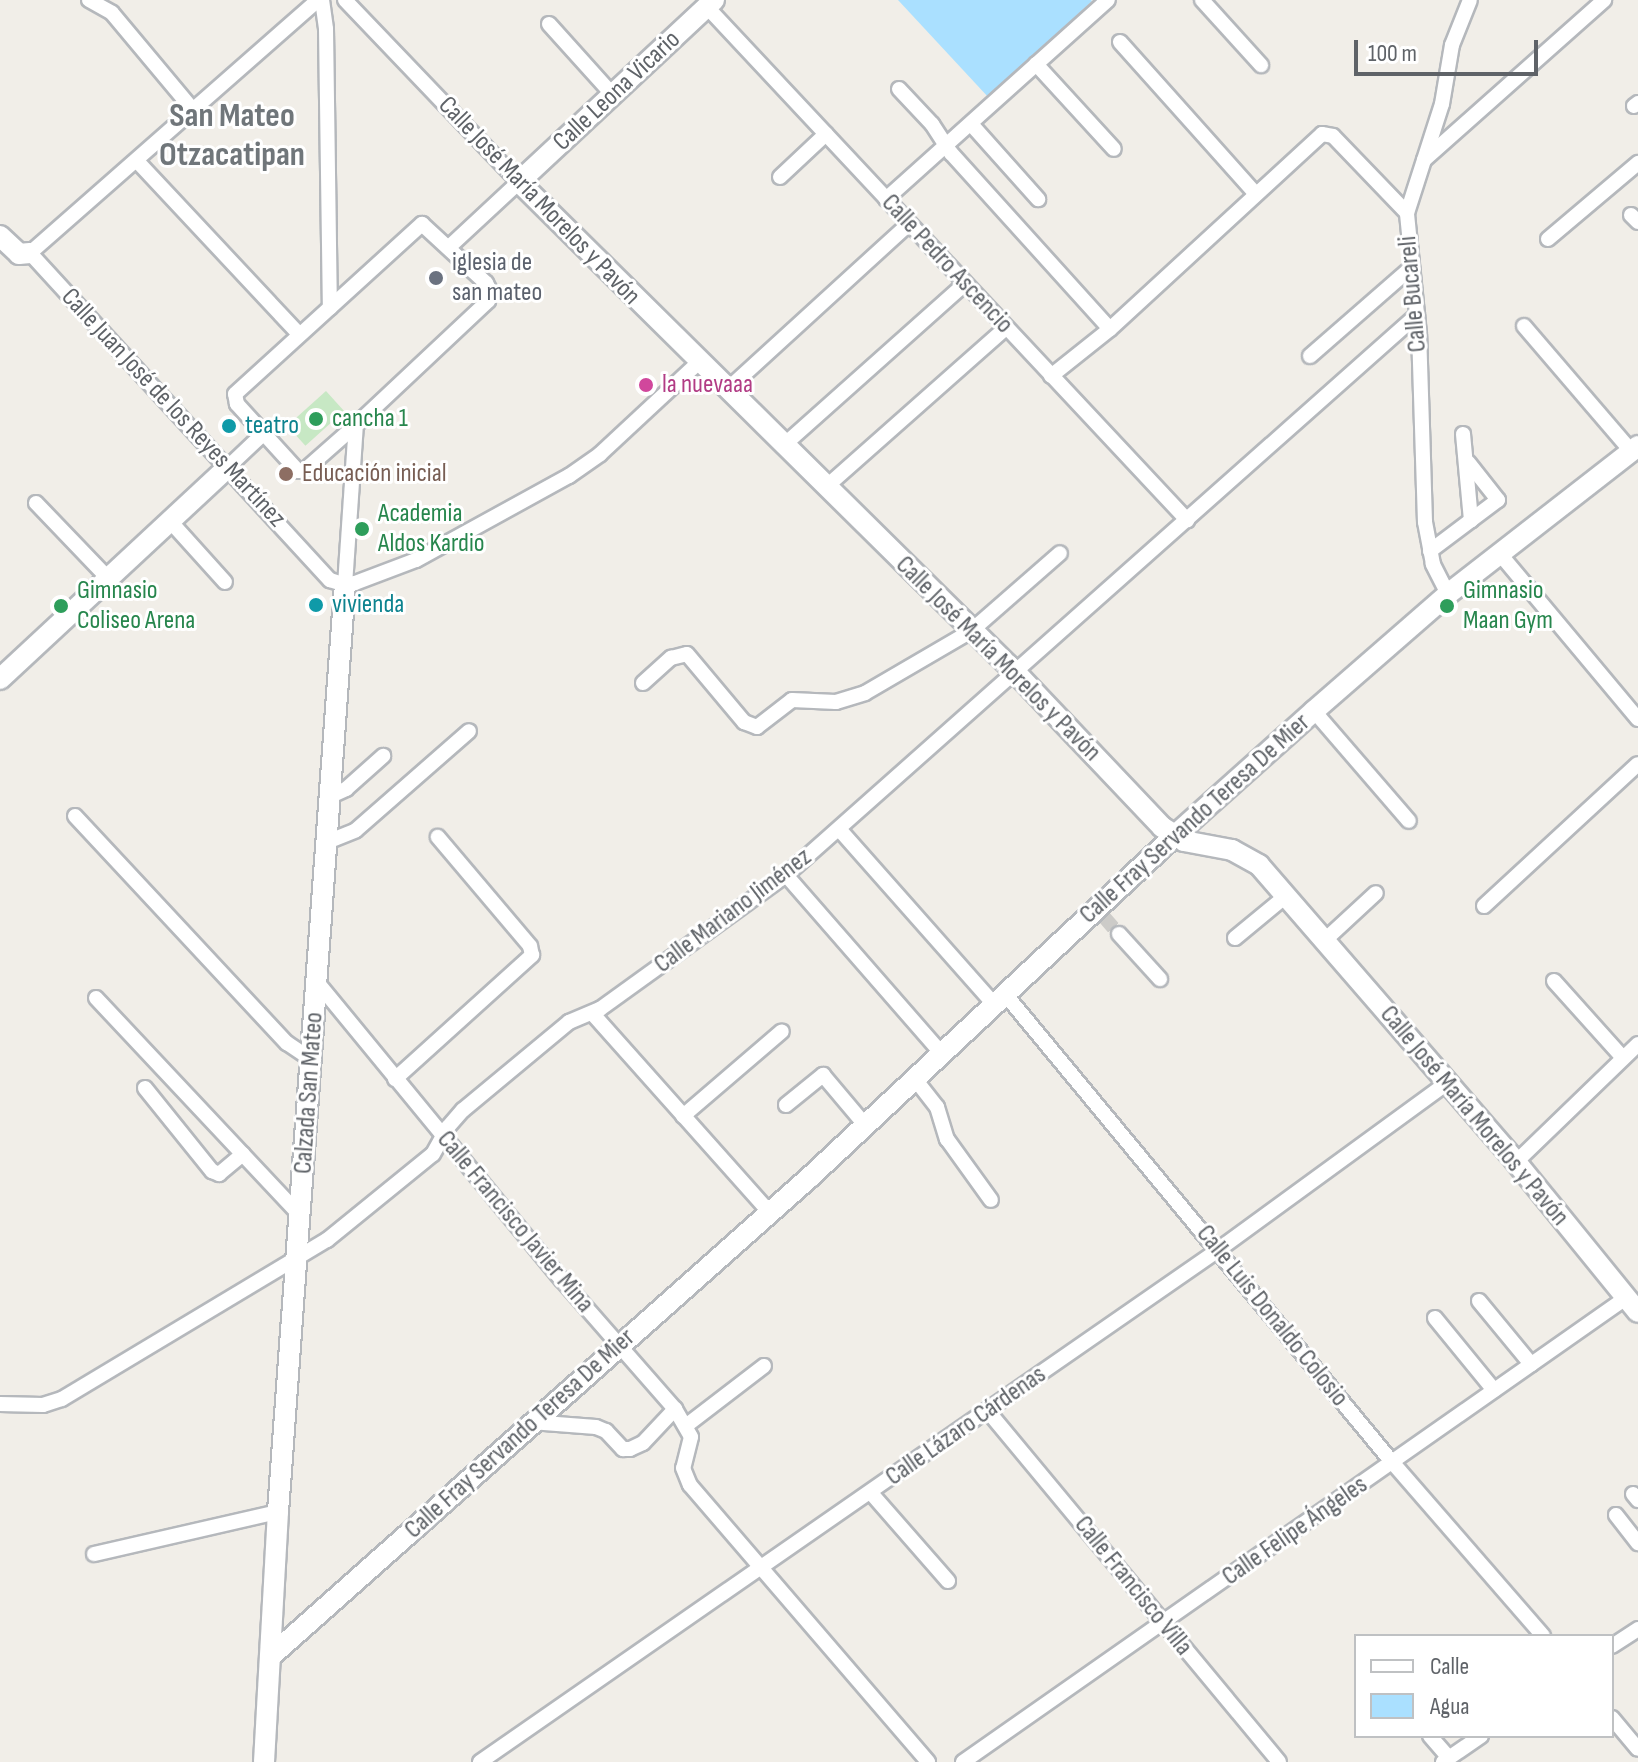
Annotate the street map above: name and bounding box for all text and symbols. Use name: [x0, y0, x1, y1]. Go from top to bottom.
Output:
street label: Calle Leona Vicario: [547, 24, 687, 158]
scale bar: [1358, 24, 1542, 74]
text: 100 m: [1368, 39, 1417, 68]
street label: Calle José María Morelos y Pavón: [431, 90, 647, 312]
district label: San Mateo Otzacatipan: [159, 95, 305, 174]
street label: Calle Pedro Ascencio: [875, 188, 1019, 340]
street label: Calle Bucareli: [1392, 235, 1434, 353]
place label: iglesia de san mateo: [452, 247, 542, 308]
marker: iglesia de san mateo: [427, 269, 445, 287]
street label: Calle Juan José de los Reyes Martínez: [54, 282, 292, 534]
place label: la nuevaaa: [662, 369, 753, 401]
marker: la nuevaaa: [637, 376, 655, 394]
place label: cancha 1: [332, 403, 408, 435]
place label: teatro: [245, 410, 299, 442]
marker: cancha 1: [307, 410, 325, 428]
marker: teatro: [220, 417, 238, 435]
place label: Educación inicial: [302, 458, 447, 490]
marker: Educación inicial: [277, 465, 295, 483]
place label: Academia Aldos Kardio: [378, 498, 485, 560]
marker: Academia Aldos Kardio: [353, 520, 371, 538]
street label: Calle José María Morelos y Pavón: [889, 550, 1107, 768]
place label: Gimnasio Coliseo Arena: [77, 575, 195, 636]
place label: Gimnasio Maan Gym: [1463, 575, 1553, 636]
place label: vivienda: [332, 589, 404, 621]
marker: vivienda: [307, 596, 325, 614]
marker: Gimnasio Coliseo Arena: [52, 597, 70, 615]
marker: Gimnasio Maan Gym: [1438, 597, 1456, 615]
street label: Calle Fray Servando Teresa De Mier: [1074, 707, 1316, 931]
street label: Calle Mariano Jiménez: [648, 842, 818, 980]
street label: Calle José María Morelos y Pavón: [1373, 1000, 1575, 1232]
street label: Calzada San Mateo: [288, 1011, 330, 1175]
street label: Calle Francisco Javier Mina: [430, 1125, 600, 1319]
street label: Calle Luis Donaldo Colosio: [1189, 1219, 1355, 1413]
street label: Calle Fray Servando Teresa De Mier: [399, 1322, 641, 1546]
street label: Calle Lázaro Cárdenas: [880, 1359, 1052, 1493]
street label: Calle Felipe Ángeles: [1216, 1469, 1374, 1593]
street label: Calle Francisco Villa: [1067, 1510, 1199, 1662]
legend: [1354, 1634, 1614, 1738]
text: Calle: [1430, 1652, 1469, 1681]
text: Agua: [1430, 1692, 1469, 1721]

